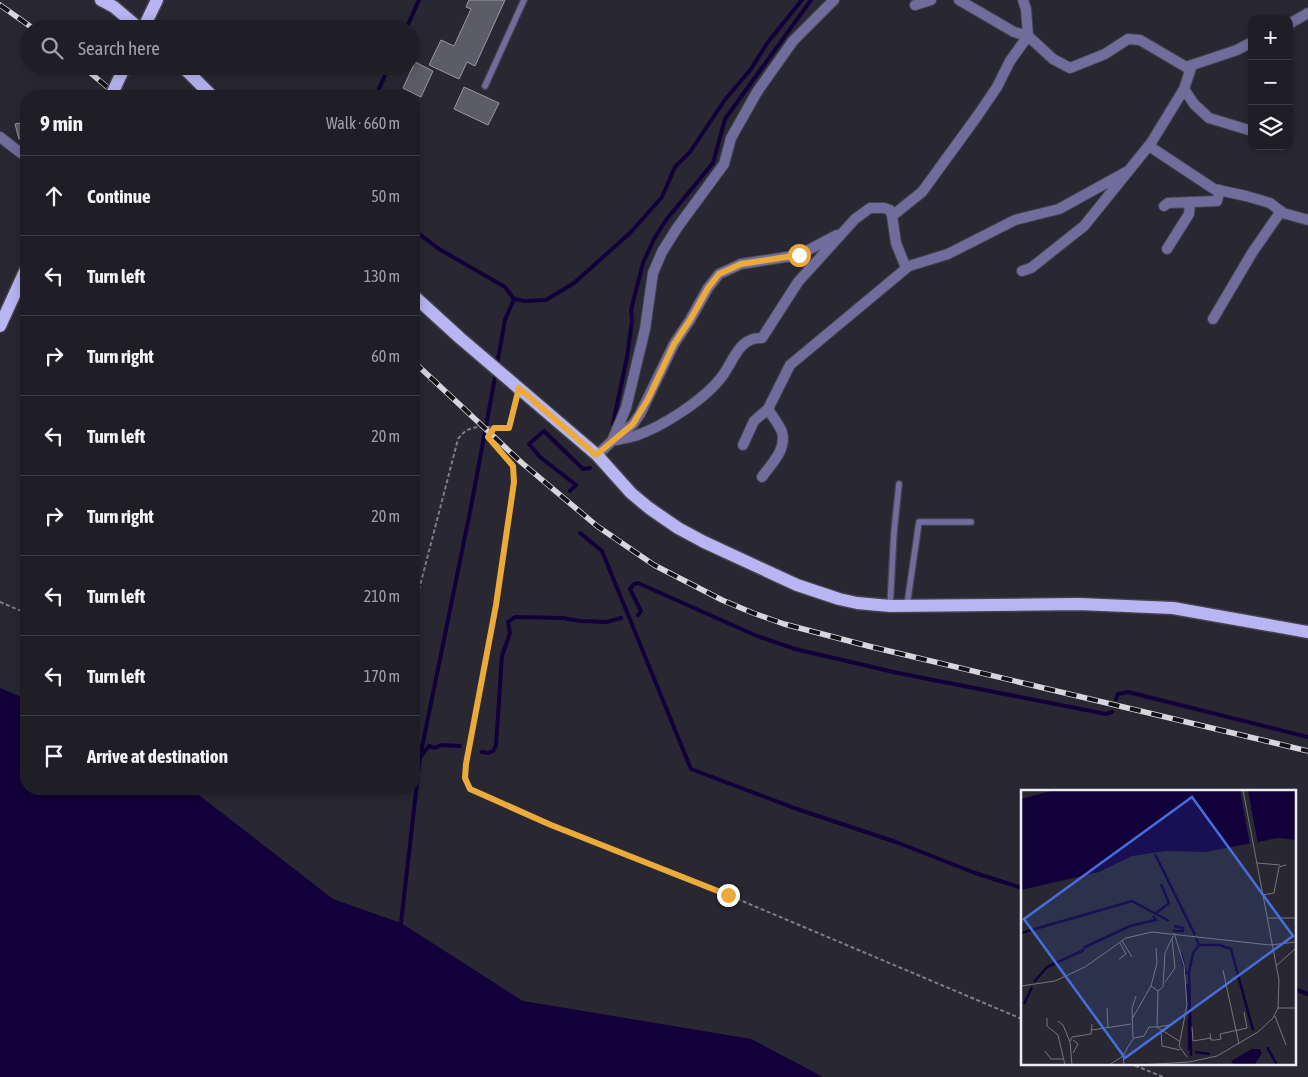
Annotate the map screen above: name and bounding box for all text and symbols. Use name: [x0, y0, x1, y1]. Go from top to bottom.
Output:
map controls: [1248, 15, 1293, 150]
button: +: [1248, 15, 1293, 60]
search box: [20, 20, 420, 75]
icon: search: [38, 34, 66, 62]
text: Search here: [78, 37, 160, 59]
button: −: [1248, 60, 1293, 105]
button: layers: [1248, 105, 1293, 150]
text: 9 min: [40, 111, 83, 135]
text: Walk · 660 m: [326, 114, 400, 132]
icon: ahead: [40, 182, 68, 210]
text: Continue: [87, 185, 151, 207]
text: 50 m: [371, 187, 400, 205]
route start: [788, 244, 811, 267]
icon: left: [40, 262, 68, 290]
text: Turn left: [87, 265, 145, 287]
text: 130 m: [364, 267, 400, 285]
icon: right: [40, 342, 68, 370]
text: Turn right: [87, 345, 154, 367]
text: 60 m: [371, 347, 400, 365]
icon: left: [40, 422, 68, 450]
text: Turn left: [87, 425, 145, 447]
text: 20 m: [371, 427, 400, 445]
icon: right: [40, 502, 68, 530]
text: Turn right: [87, 505, 154, 527]
text: 20 m: [371, 507, 400, 525]
icon: left: [40, 582, 68, 610]
text: Turn left: [87, 585, 145, 607]
text: 210 m: [364, 587, 400, 605]
icon: left: [40, 662, 68, 690]
text: Turn left: [87, 665, 145, 687]
text: 170 m: [364, 667, 400, 685]
icon: arrive: [40, 742, 68, 770]
text: Arrive at destination: [87, 745, 228, 767]
inset map: [1021, 790, 1296, 1064]
route end: [717, 884, 740, 907]

